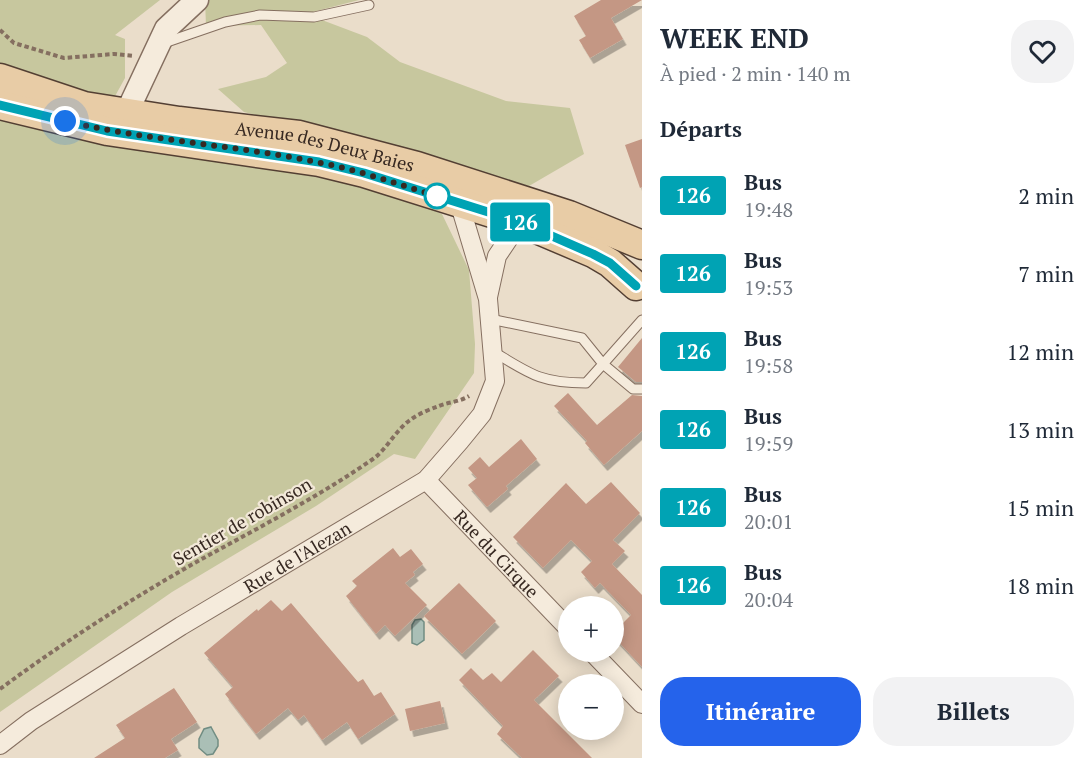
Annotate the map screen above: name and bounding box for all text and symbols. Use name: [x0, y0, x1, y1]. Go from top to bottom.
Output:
text: WEEK END: [660, 19, 809, 56]
button: heart: [1011, 20, 1074, 83]
text: À pied · 2 min · 140 m: [660, 60, 850, 87]
your location: [50, 106, 80, 136]
text: Départs: [660, 114, 742, 143]
street label: Avenue des Deux Baies: [234, 116, 417, 177]
text: Bus: [744, 167, 782, 196]
text: 126: [675, 181, 711, 209]
text: 2 min: [1018, 181, 1074, 210]
unlabelled marker: [424, 183, 450, 209]
text: 19:48: [744, 196, 793, 223]
line badge: 126: [486, 202, 554, 242]
text: 126: [502, 208, 538, 236]
text: Bus: [744, 245, 782, 274]
text: 126: [675, 259, 711, 287]
text: 7 min: [1018, 259, 1074, 288]
text: 19:53: [744, 274, 793, 301]
text: Bus: [744, 323, 782, 352]
text: 126: [675, 337, 711, 365]
text: 12 min: [1007, 337, 1074, 366]
text: 19:58: [744, 352, 793, 379]
text: Bus: [744, 401, 782, 430]
text: 126: [675, 415, 711, 443]
text: 13 min: [1007, 415, 1074, 444]
text: 19:59: [744, 430, 793, 457]
street label: Sentier de robinson: [168, 471, 316, 571]
text: Bus: [744, 479, 782, 508]
text: 126: [675, 493, 711, 521]
text: 15 min: [1007, 493, 1074, 522]
street label: Rue du Cirque: [449, 504, 544, 603]
text: 20:01: [744, 508, 793, 535]
street label: Rue de l'Alezan: [239, 515, 356, 598]
text: Bus: [744, 557, 782, 586]
text: 126: [675, 571, 711, 599]
text: 18 min: [1007, 571, 1074, 600]
text: 20:04: [744, 586, 793, 613]
map controls: [558, 596, 624, 740]
button: +: [558, 596, 624, 662]
button: −: [558, 674, 624, 740]
button: Itinéraire: [660, 677, 861, 746]
button: Billets: [873, 677, 1074, 746]

